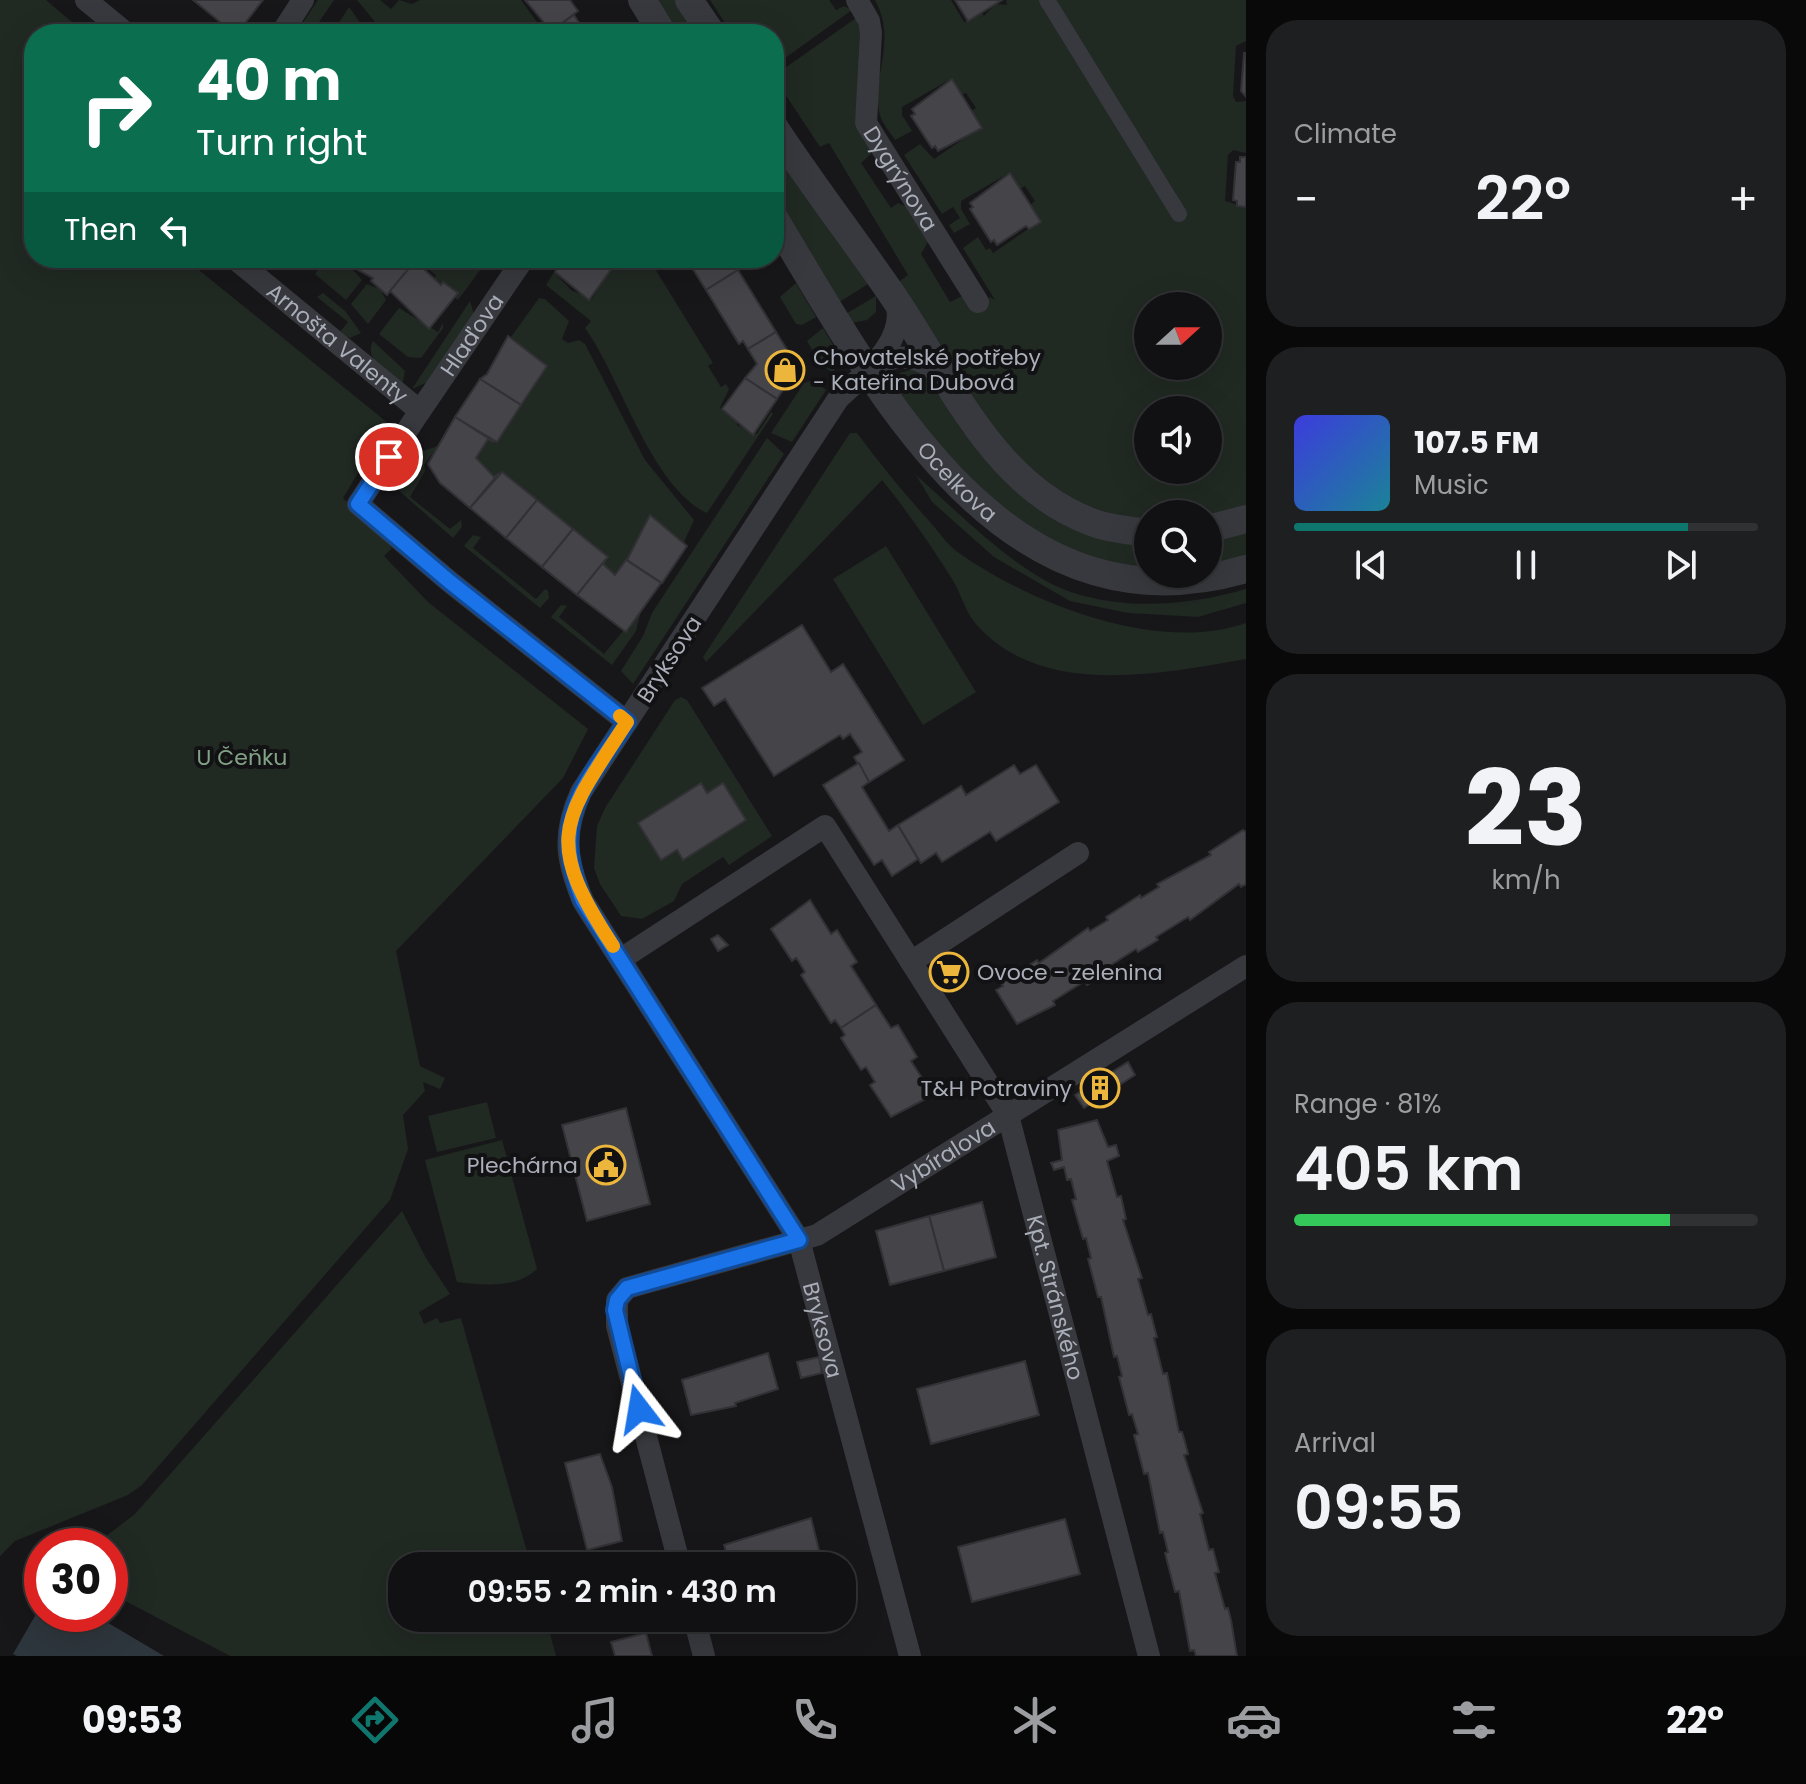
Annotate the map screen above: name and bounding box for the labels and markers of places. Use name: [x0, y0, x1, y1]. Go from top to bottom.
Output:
place label: Chovatelské potřeby - Kateřina Dubová: [813, 342, 1041, 398]
shop icon: Chovatelské potřeby - Kateřina Dubová: [764, 349, 806, 391]
pin: [355, 423, 423, 491]
supermarket icon: Ovoce - zelenina: [928, 951, 970, 993]
place label: Ovoce - zelenina: [977, 957, 1163, 988]
building icon: T&H Potraviny: [1079, 1067, 1121, 1109]
place label: T&H Potraviny: [921, 1073, 1073, 1104]
public building icon: Plechárna: [585, 1144, 627, 1186]
place label: Plechárna: [467, 1150, 578, 1181]

